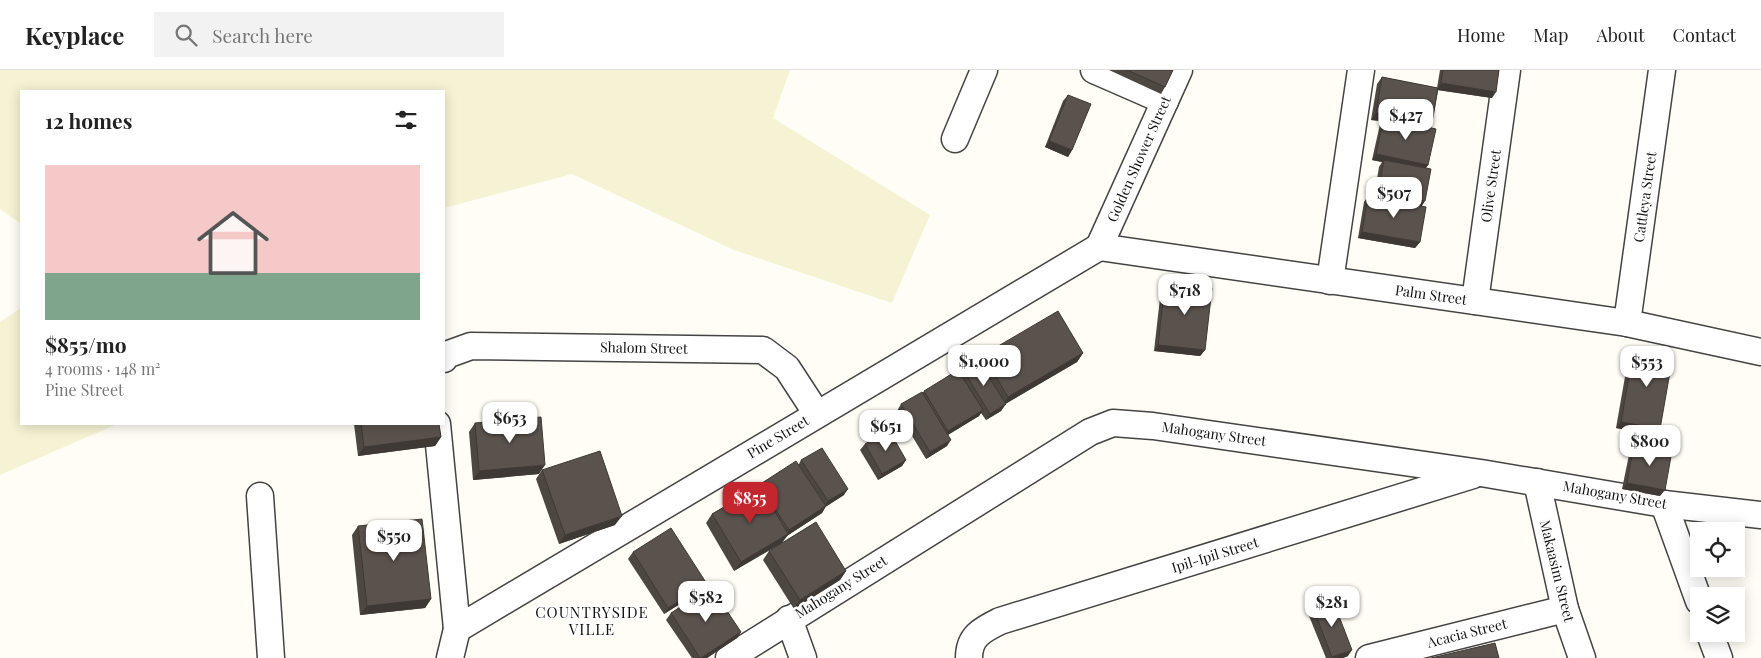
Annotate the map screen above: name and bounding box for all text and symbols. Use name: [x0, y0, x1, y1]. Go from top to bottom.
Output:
search box: [154, 12, 504, 57]
text: Keyplace: [25, 19, 124, 51]
icon: search: [172, 21, 200, 49]
text: Search here: [212, 22, 313, 48]
text: Home: [1457, 23, 1505, 47]
text: Map: [1533, 23, 1568, 47]
text: About: [1596, 23, 1645, 47]
text: Contact: [1673, 23, 1736, 47]
street label: Golden Shower Street: [1102, 92, 1175, 225]
pin: $427: [1376, 98, 1436, 141]
text: $427: [1389, 104, 1423, 125]
text: 12 homes: [45, 106, 132, 134]
icon: filters: [392, 106, 420, 134]
street label: Olive Street: [1476, 147, 1505, 224]
street label: Cattleya Street: [1629, 149, 1660, 244]
pin: $507: [1364, 176, 1424, 219]
text: $507: [1377, 182, 1411, 203]
icon: home: [188, 198, 278, 288]
pin: $718: [1155, 274, 1215, 316]
text: $718: [1169, 279, 1201, 300]
street label: Palm Street: [1394, 280, 1469, 309]
text: $855/mo: [45, 330, 127, 358]
street label: Shalom Street: [600, 337, 689, 358]
pin: $1,000: [943, 344, 1025, 387]
pin: $553: [1617, 346, 1677, 388]
text: $1,000: [959, 350, 1009, 371]
text: $553: [1631, 351, 1663, 372]
text: 4 rooms · 148 m²: [45, 358, 161, 379]
text: Pine Street: [45, 379, 124, 400]
pin: $653: [480, 402, 540, 444]
text: $653: [493, 407, 527, 428]
street label: Pine Street: [743, 410, 813, 462]
pin: $651: [856, 410, 916, 452]
text: $651: [870, 415, 902, 436]
street label: Mahogany Street: [1161, 417, 1269, 450]
pin: $800: [1620, 424, 1680, 467]
text: $800: [1631, 430, 1669, 451]
street label: Mahogany Street: [1562, 476, 1670, 513]
pin: $855: [720, 482, 780, 524]
text: $855: [734, 487, 766, 508]
street label: Makaasim Street: [1536, 518, 1580, 625]
pin: $550: [364, 520, 424, 562]
map controls: [1690, 522, 1745, 642]
button: locate: [1690, 522, 1745, 577]
text: $550: [377, 525, 411, 546]
street label: Ipil-Ipil Street: [1169, 532, 1262, 577]
street label: Mahogany Street: [791, 550, 891, 623]
pin: $582: [676, 580, 736, 623]
text: $582: [689, 586, 723, 607]
pin: $281: [1302, 586, 1362, 628]
button: layers: [1690, 587, 1745, 642]
text: $281: [1316, 591, 1348, 612]
district label: COUNTRYSIDE VILLE: [535, 602, 649, 639]
street label: Acacia Street: [1424, 613, 1510, 652]

